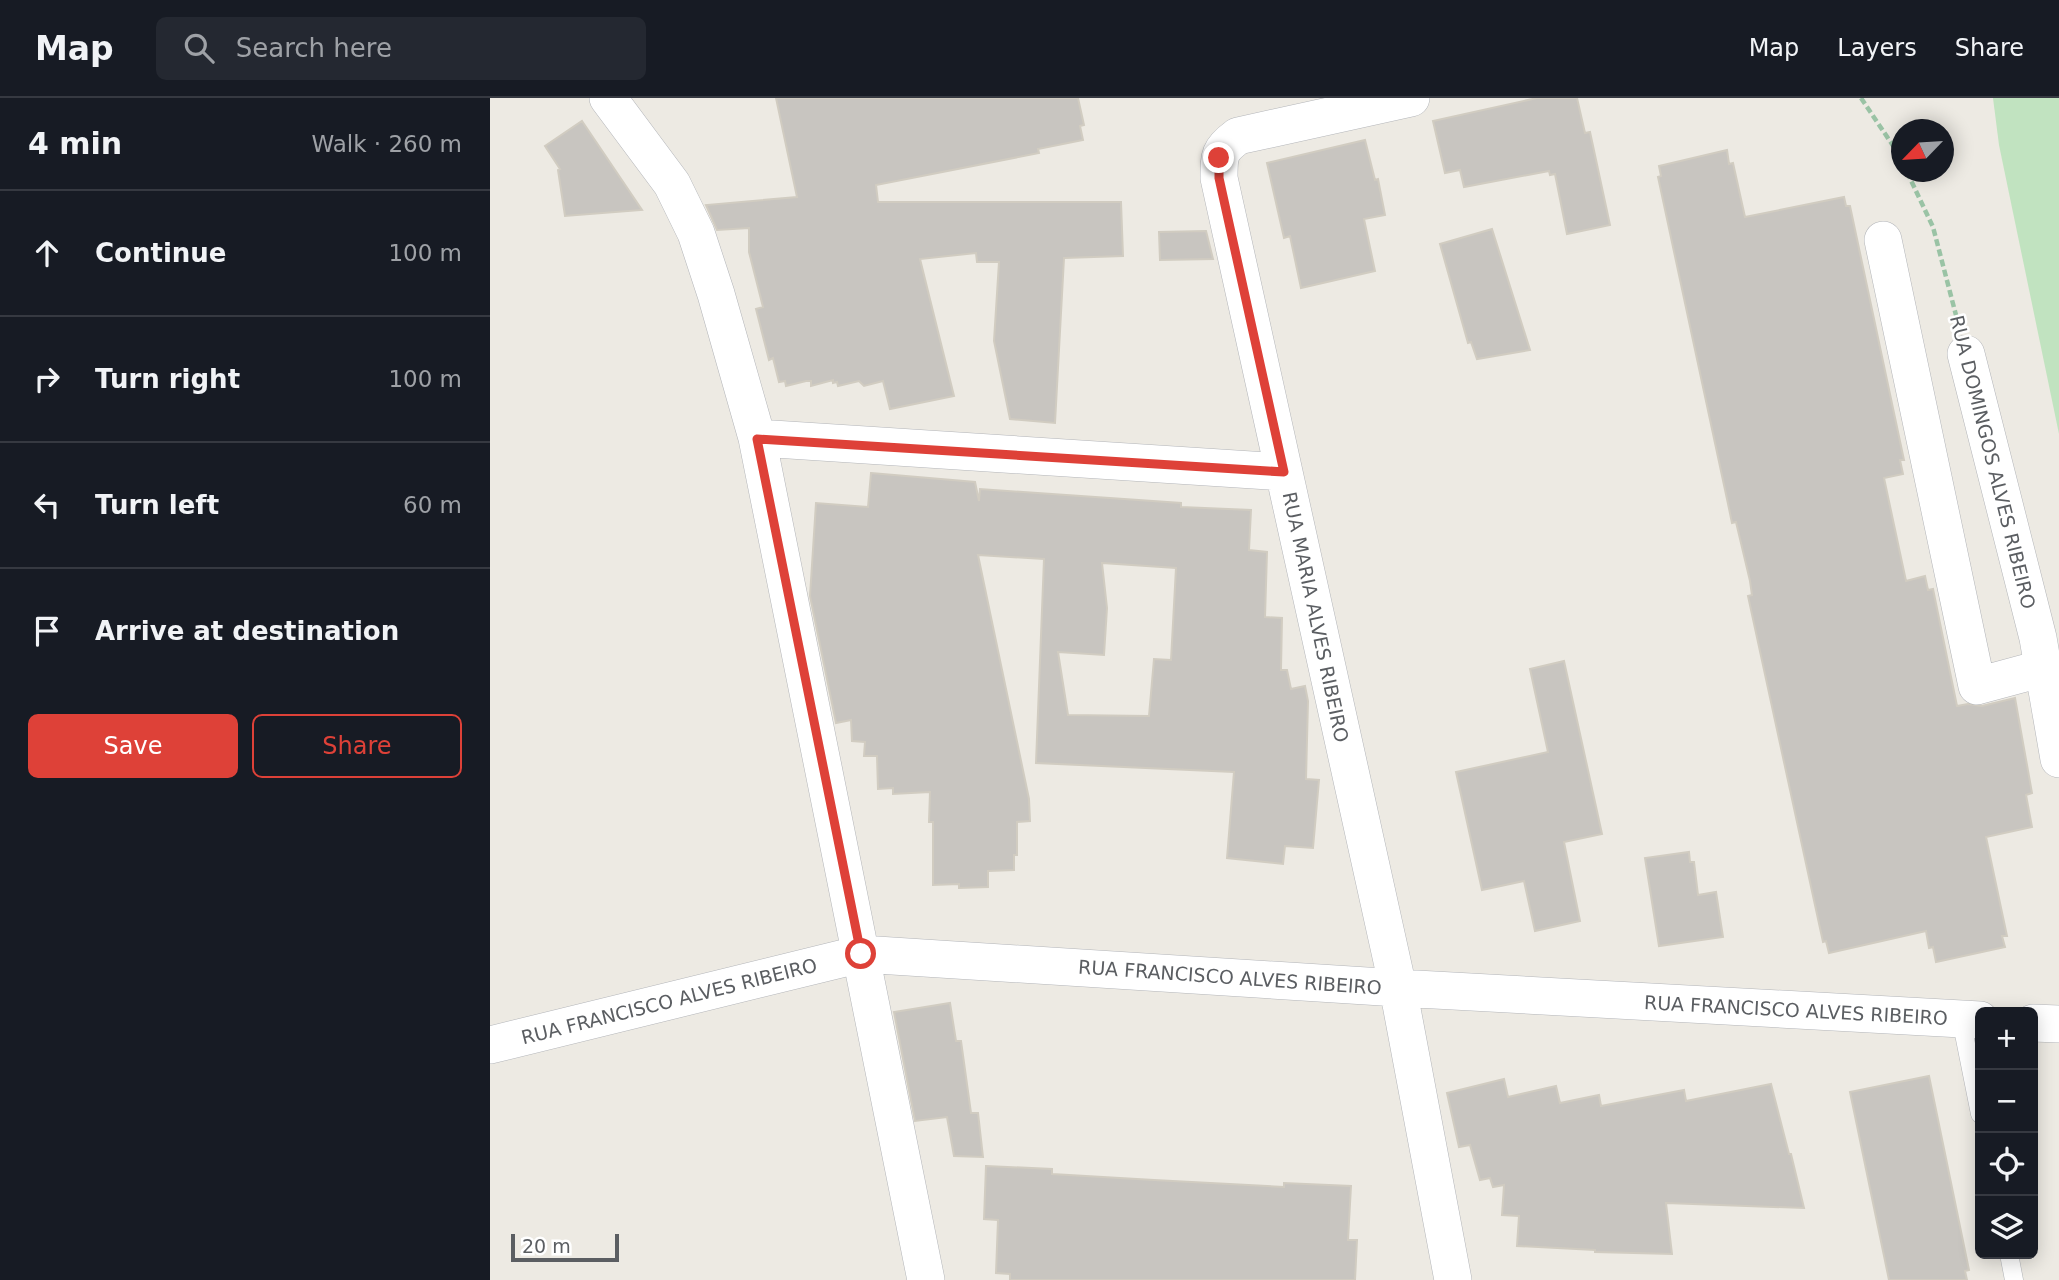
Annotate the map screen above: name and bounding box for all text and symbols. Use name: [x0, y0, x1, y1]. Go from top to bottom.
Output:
search box: [156, 17, 646, 80]
text: Map: [35, 29, 114, 68]
icon: search: [180, 29, 218, 67]
text: Search here: [236, 33, 392, 63]
text: Map: [1749, 34, 1799, 62]
text: Layers: [1837, 34, 1917, 62]
text: Share: [1955, 34, 2024, 62]
north arrow: [1891, 119, 1954, 182]
text: 4 min: [28, 126, 122, 161]
text: Walk · 260 m: [311, 131, 462, 157]
route end: [1203, 142, 1234, 173]
icon: ahead: [28, 234, 66, 272]
text: Continue: [95, 238, 226, 268]
text: 100 m: [388, 240, 462, 266]
street label: RUA DOMINGOS ALVES RIBEIRO: [1946, 313, 2040, 611]
icon: right: [28, 360, 66, 398]
text: Turn right: [95, 364, 240, 394]
text: 100 m: [388, 366, 462, 392]
icon: left: [28, 486, 66, 524]
text: Turn left: [95, 490, 219, 520]
street label: RUA MARIA ALVES RIBEIRO: [1279, 490, 1353, 744]
text: 60 m: [403, 492, 462, 518]
icon: arrive: [28, 612, 66, 650]
text: Arrive at destination: [95, 616, 399, 646]
button: Save: [28, 714, 238, 778]
button: Share: [252, 714, 462, 778]
route start: [845, 938, 876, 969]
street label: RUA FRANCISCO ALVES RIBEIRO: [519, 954, 819, 1048]
street label: RUA FRANCISCO ALVES RIBEIRO: [1078, 955, 1382, 999]
street label: RUA FRANCISCO ALVES RIBEIRO: [1644, 991, 1948, 1029]
map controls: [1975, 1007, 2038, 1259]
button: +: [1975, 1007, 2038, 1070]
button: −: [1975, 1070, 2038, 1133]
button: locate: [1975, 1133, 2038, 1196]
button: layers: [1975, 1196, 2038, 1259]
scale bar: [511, 1231, 620, 1263]
text: 20 m: [522, 1235, 571, 1257]

